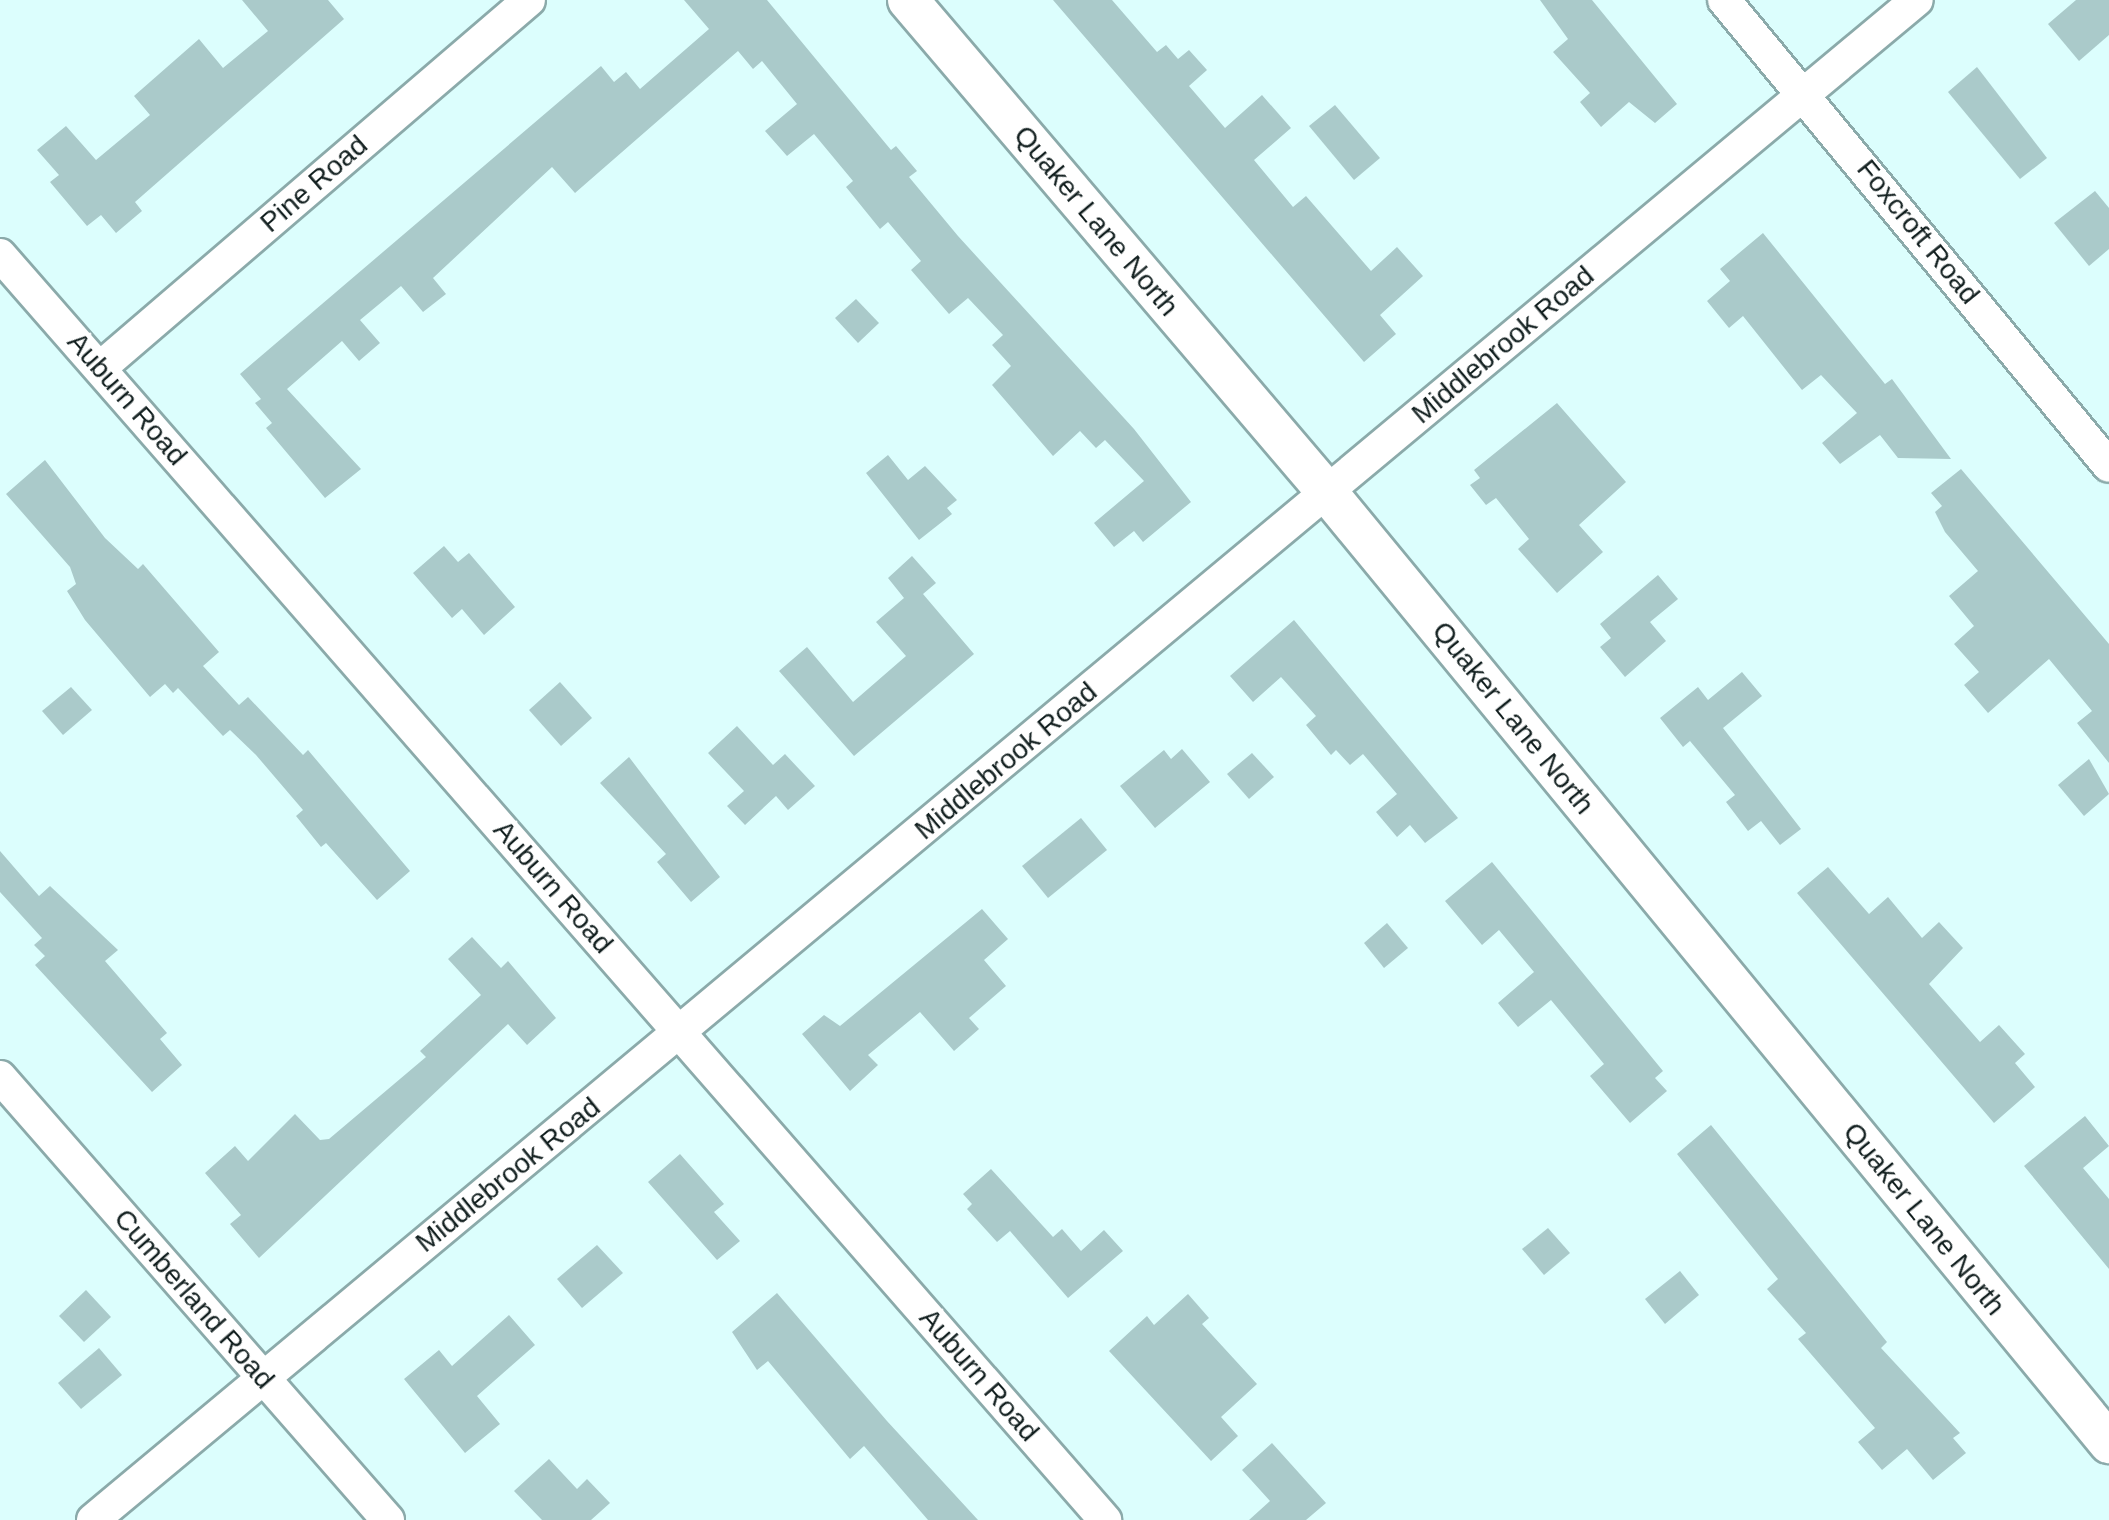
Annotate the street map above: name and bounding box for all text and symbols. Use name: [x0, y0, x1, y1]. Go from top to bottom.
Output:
street label: Quaker Lane North: [1007, 119, 1185, 323]
street label: Pine Road: [254, 128, 374, 240]
street label: Foxcroft Road: [1850, 153, 1986, 311]
street label: Middlebrook Road: [1405, 259, 1601, 431]
street label: Auburn Road: [60, 326, 194, 472]
street label: Quaker Lane North: [1425, 615, 1601, 821]
street label: Middlebrook Road: [908, 675, 1104, 847]
street label: Auburn Road: [486, 814, 620, 960]
street label: Middlebrook Road: [409, 1090, 607, 1260]
street label: Quaker Lane North: [1836, 1116, 2012, 1322]
street label: Cumberland Road: [107, 1202, 281, 1396]
street label: Auburn Road: [912, 1302, 1046, 1448]

